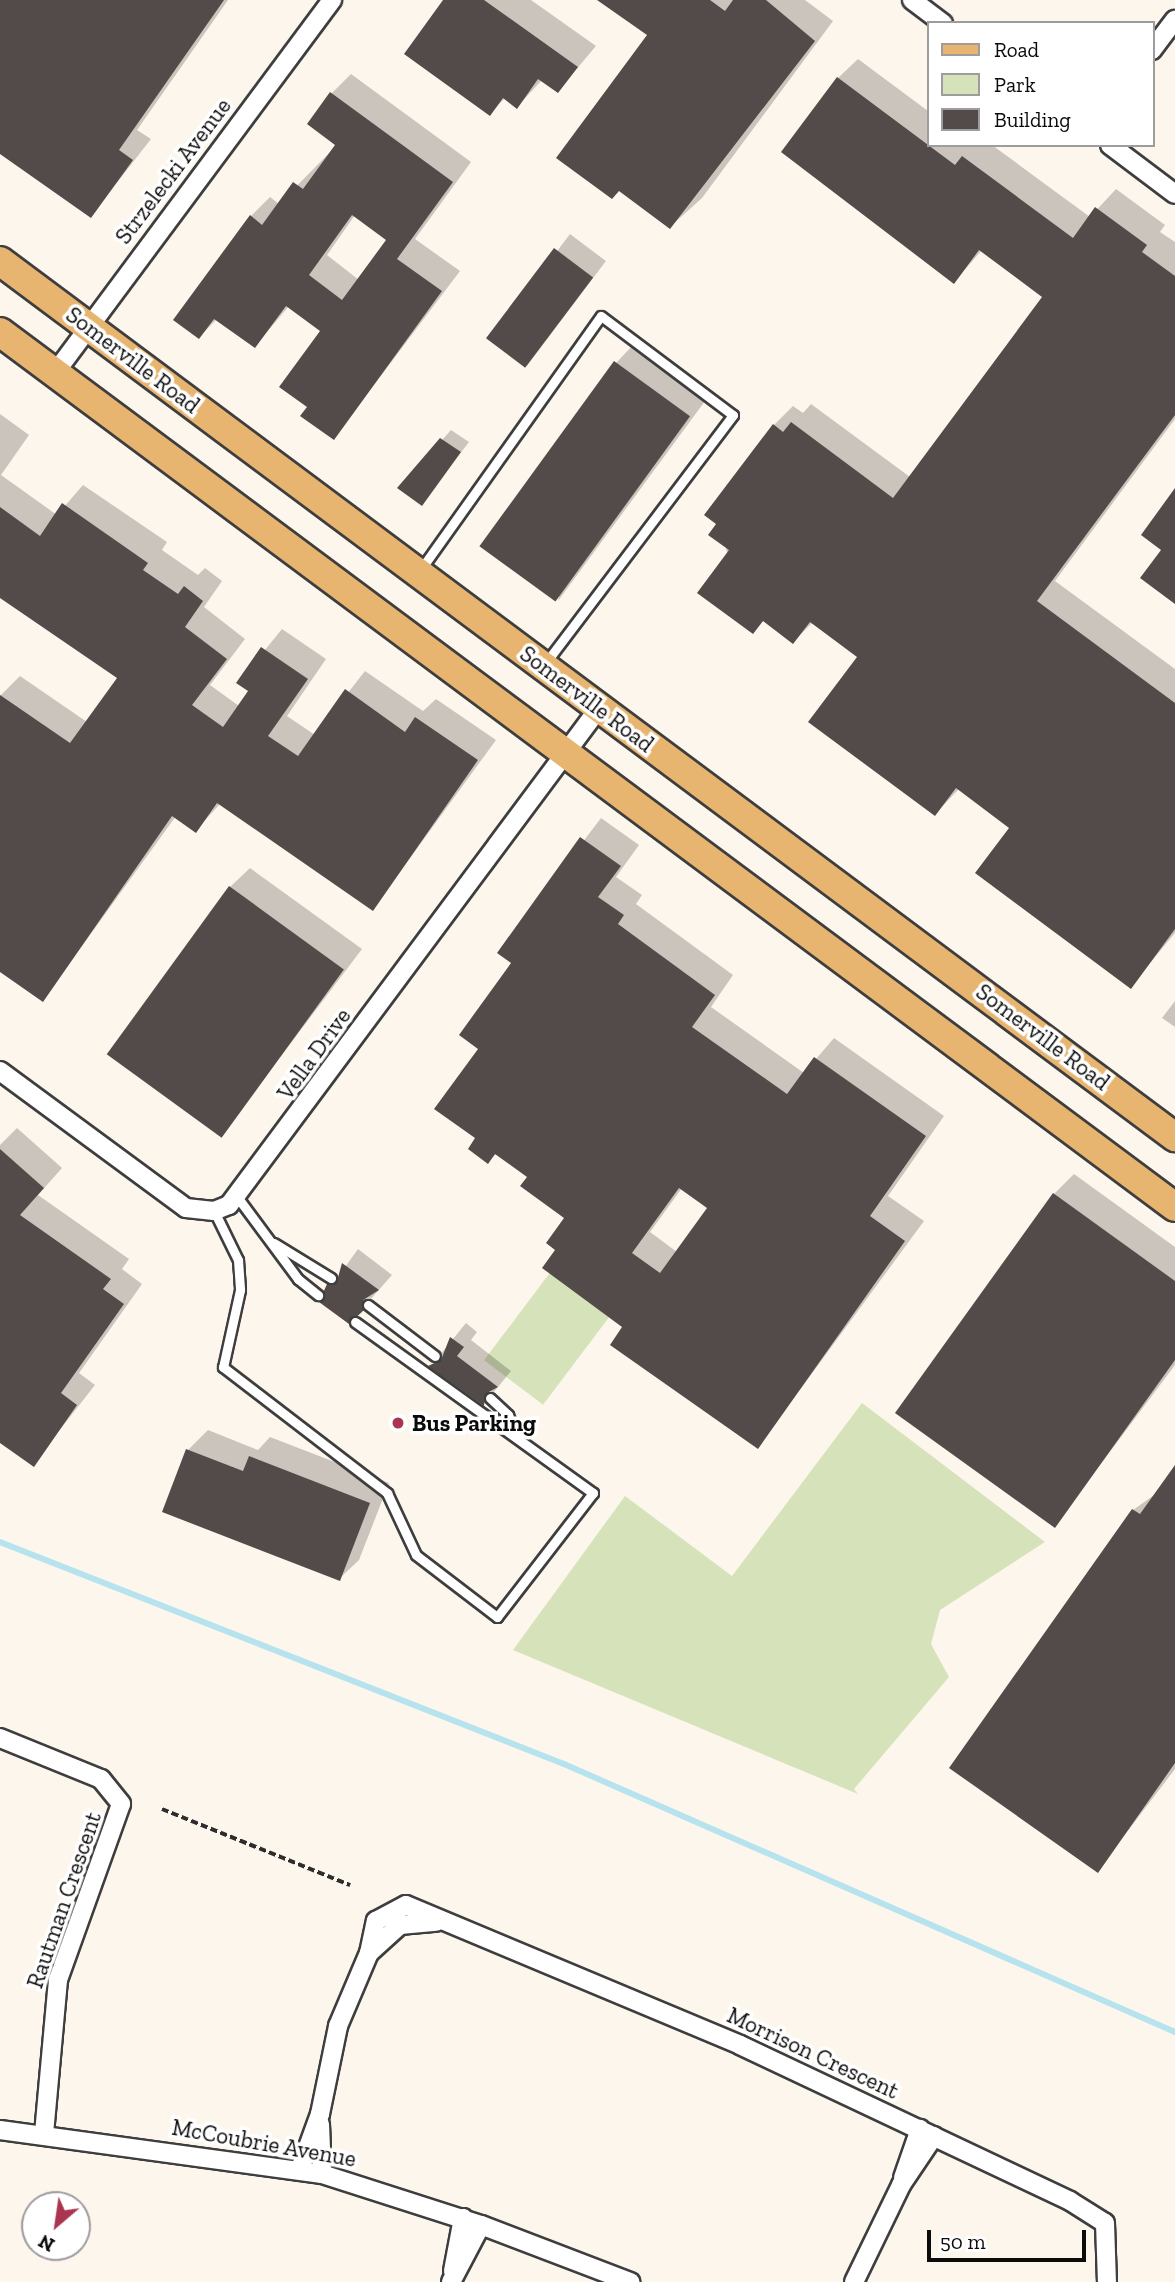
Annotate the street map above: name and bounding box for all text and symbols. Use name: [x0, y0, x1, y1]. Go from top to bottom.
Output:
legend: [926, 21, 1154, 147]
text: Road: [994, 37, 1039, 62]
text: Park: [994, 72, 1036, 97]
street label: Strzelecki Avenue: [109, 92, 237, 250]
text: Building: [994, 107, 1071, 132]
street label: Somerville Road: [61, 301, 205, 419]
street label: Somerville Road: [515, 640, 659, 758]
street label: Somerville Road: [971, 978, 1115, 1096]
street label: Vella Drive: [271, 1003, 357, 1105]
place label: Bus Parking: [412, 1409, 536, 1437]
marker: Bus Parking: [390, 1415, 406, 1431]
street label: Rautman Crescent: [21, 1808, 107, 1992]
street label: Morrison Crescent: [723, 2001, 903, 2105]
street label: McCoubrie Avenue: [169, 2113, 359, 2173]
north arrow: [21, 2191, 91, 2261]
scale bar: [930, 2216, 1089, 2260]
text: N: [35, 2229, 58, 2257]
text: 50 m: [940, 2229, 986, 2254]

